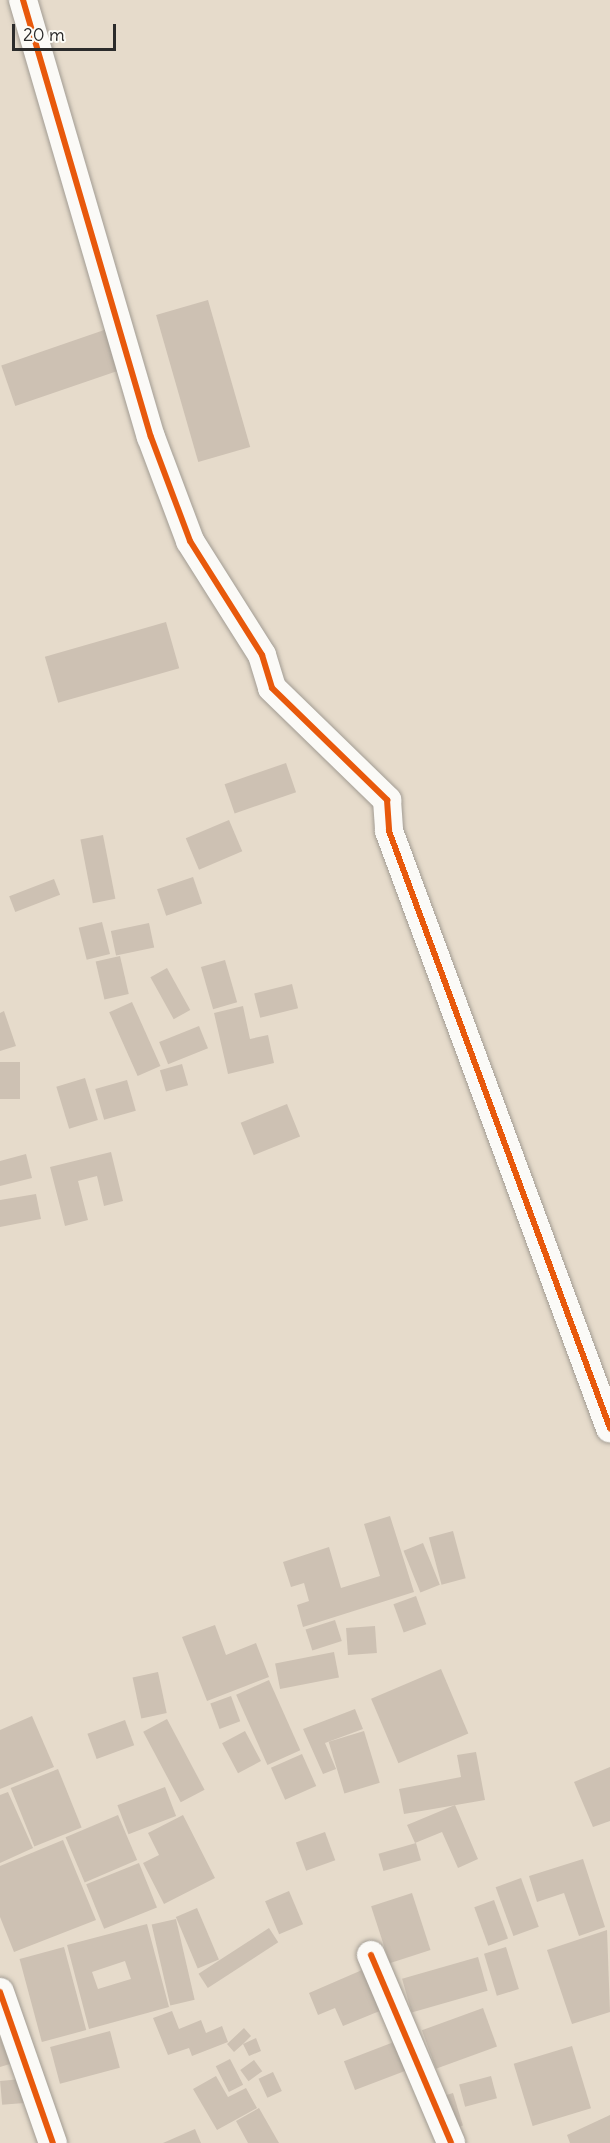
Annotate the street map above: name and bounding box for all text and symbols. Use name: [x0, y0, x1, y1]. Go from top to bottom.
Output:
scale bar: [15, 12, 118, 50]
text: 20 m: [23, 23, 65, 46]

